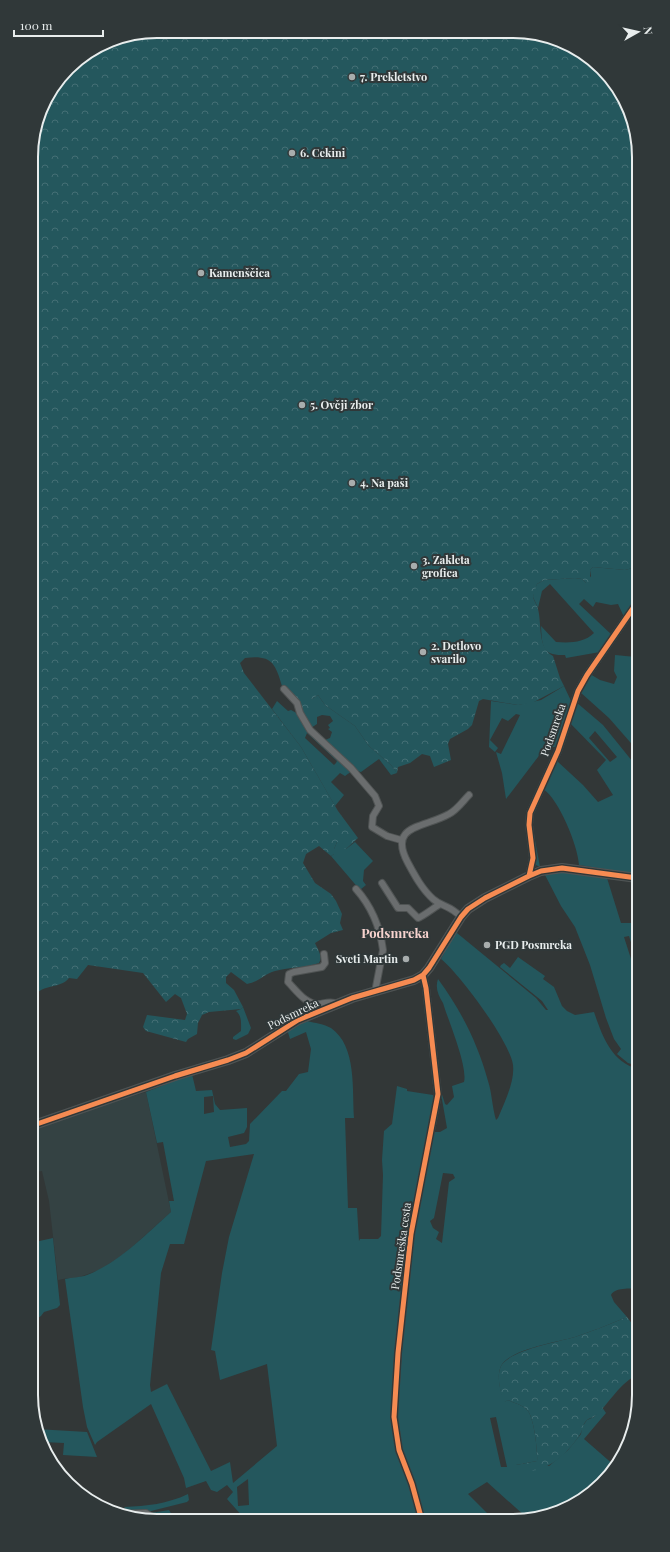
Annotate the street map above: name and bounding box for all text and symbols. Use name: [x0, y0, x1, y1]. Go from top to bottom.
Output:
scale bar: [14, 12, 103, 38]
north arrow: [618, 12, 658, 52]
text: 100 m: [20, 17, 53, 33]
text: N: [640, 26, 656, 36]
place label: 7. Prekletstvo: [360, 69, 427, 84]
marker: 7. Prekletstvo: [347, 72, 357, 82]
place label: 6. Cekini: [300, 145, 346, 160]
marker: 6. Cekini: [287, 148, 297, 158]
place label: Kamenščica: [209, 265, 270, 280]
marker: Kamenščica: [196, 268, 206, 278]
place label: 5. Ovčji zbor: [310, 397, 374, 412]
marker: 5. Ovčji zbor: [297, 400, 307, 410]
place label: 4. Na paši: [360, 475, 409, 490]
marker: 4. Na paši: [347, 478, 357, 488]
place label: 3. Zakleta grofica: [422, 552, 470, 580]
marker: 3. Zakleta grofica: [409, 561, 419, 571]
place label: 2. Detlovo svarilo: [431, 638, 481, 666]
marker: 2. Detlovo svarilo: [418, 647, 428, 657]
street label: Podsmreka: [536, 701, 569, 758]
district label: Podsmreka: [361, 924, 429, 941]
place label: PGD Posmreka: [495, 937, 572, 952]
marker: PGD Posmreka: [482, 940, 492, 950]
place label: Sveti Martin: [336, 951, 398, 966]
marker: Sveti Martin: [401, 954, 411, 964]
street label: Podsmreka: [265, 995, 321, 1032]
street label: Podsmreška cesta: [387, 1201, 414, 1290]

